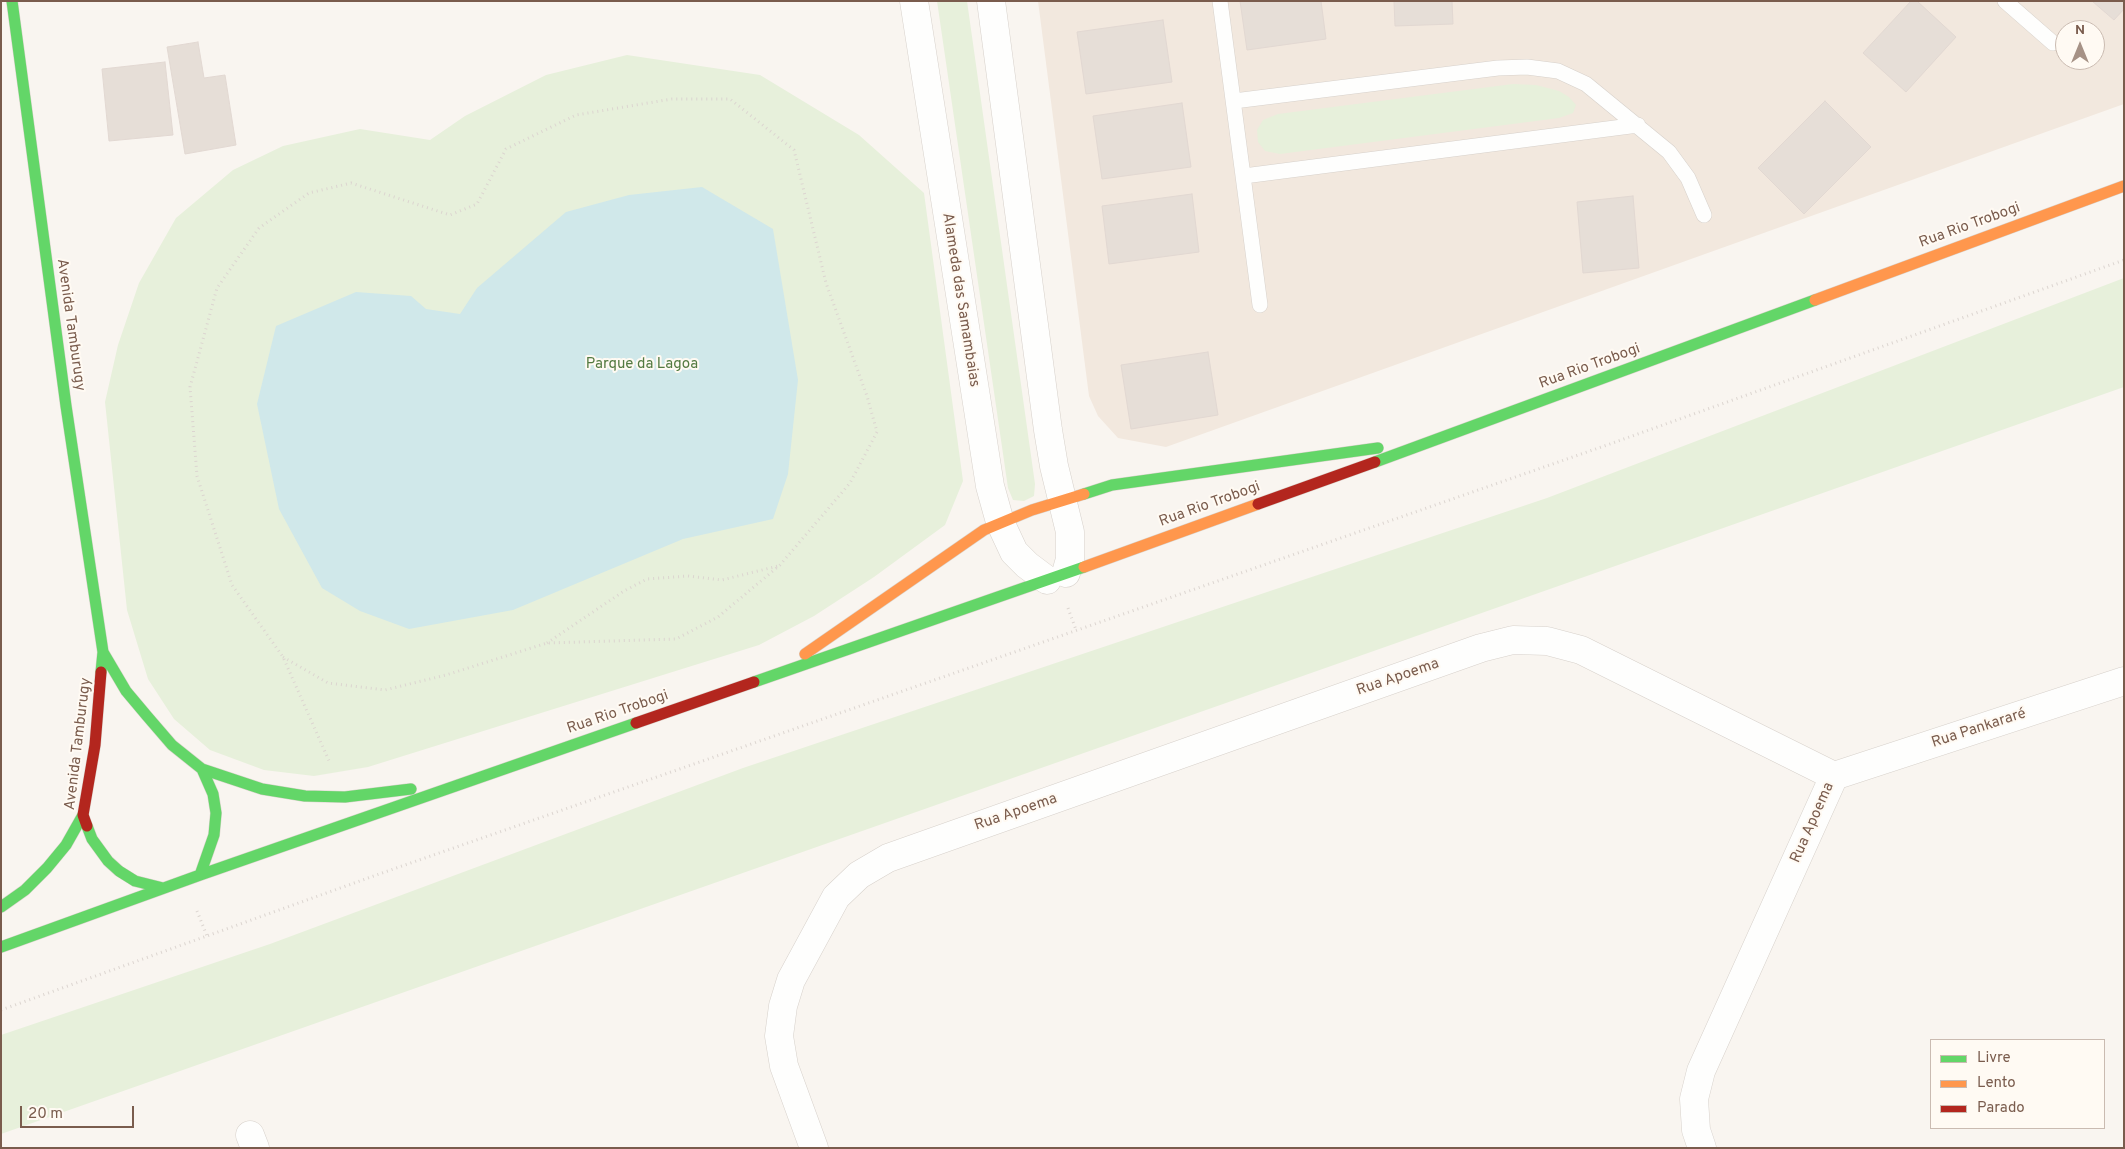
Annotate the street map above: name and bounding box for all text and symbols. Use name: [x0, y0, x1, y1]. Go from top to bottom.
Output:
north arrow: [2055, 20, 2105, 70]
text: N: [2075, 22, 2085, 39]
street label: Rua Rio Trobogi: [1917, 199, 2023, 253]
street label: Alameda das Samambaias: [937, 212, 983, 388]
street label: Avenida Tamburugy: [52, 258, 88, 392]
street label: Rua Rio Trobogi: [1537, 340, 1643, 394]
park label: Parque da Lagoa: [586, 356, 698, 374]
street label: Rua Rio Trobogi: [1157, 478, 1263, 532]
street label: Rua Apoema: [1354, 655, 1442, 701]
street label: Avenida Tamburugy: [62, 677, 96, 811]
street label: Rua Rio Trobogi: [565, 687, 671, 739]
street label: Rua Pankararé: [1930, 705, 2028, 753]
street label: Rua Apoema: [1787, 780, 1839, 866]
street label: Rua Apoema: [972, 790, 1060, 836]
legend: [1930, 1039, 2105, 1129]
text: Livre: [1977, 1049, 2011, 1068]
text: Lento: [1977, 1074, 2016, 1093]
scale bar: [22, 1096, 136, 1128]
text: Parado: [1977, 1099, 2025, 1118]
text: 20 m: [28, 1105, 63, 1124]

